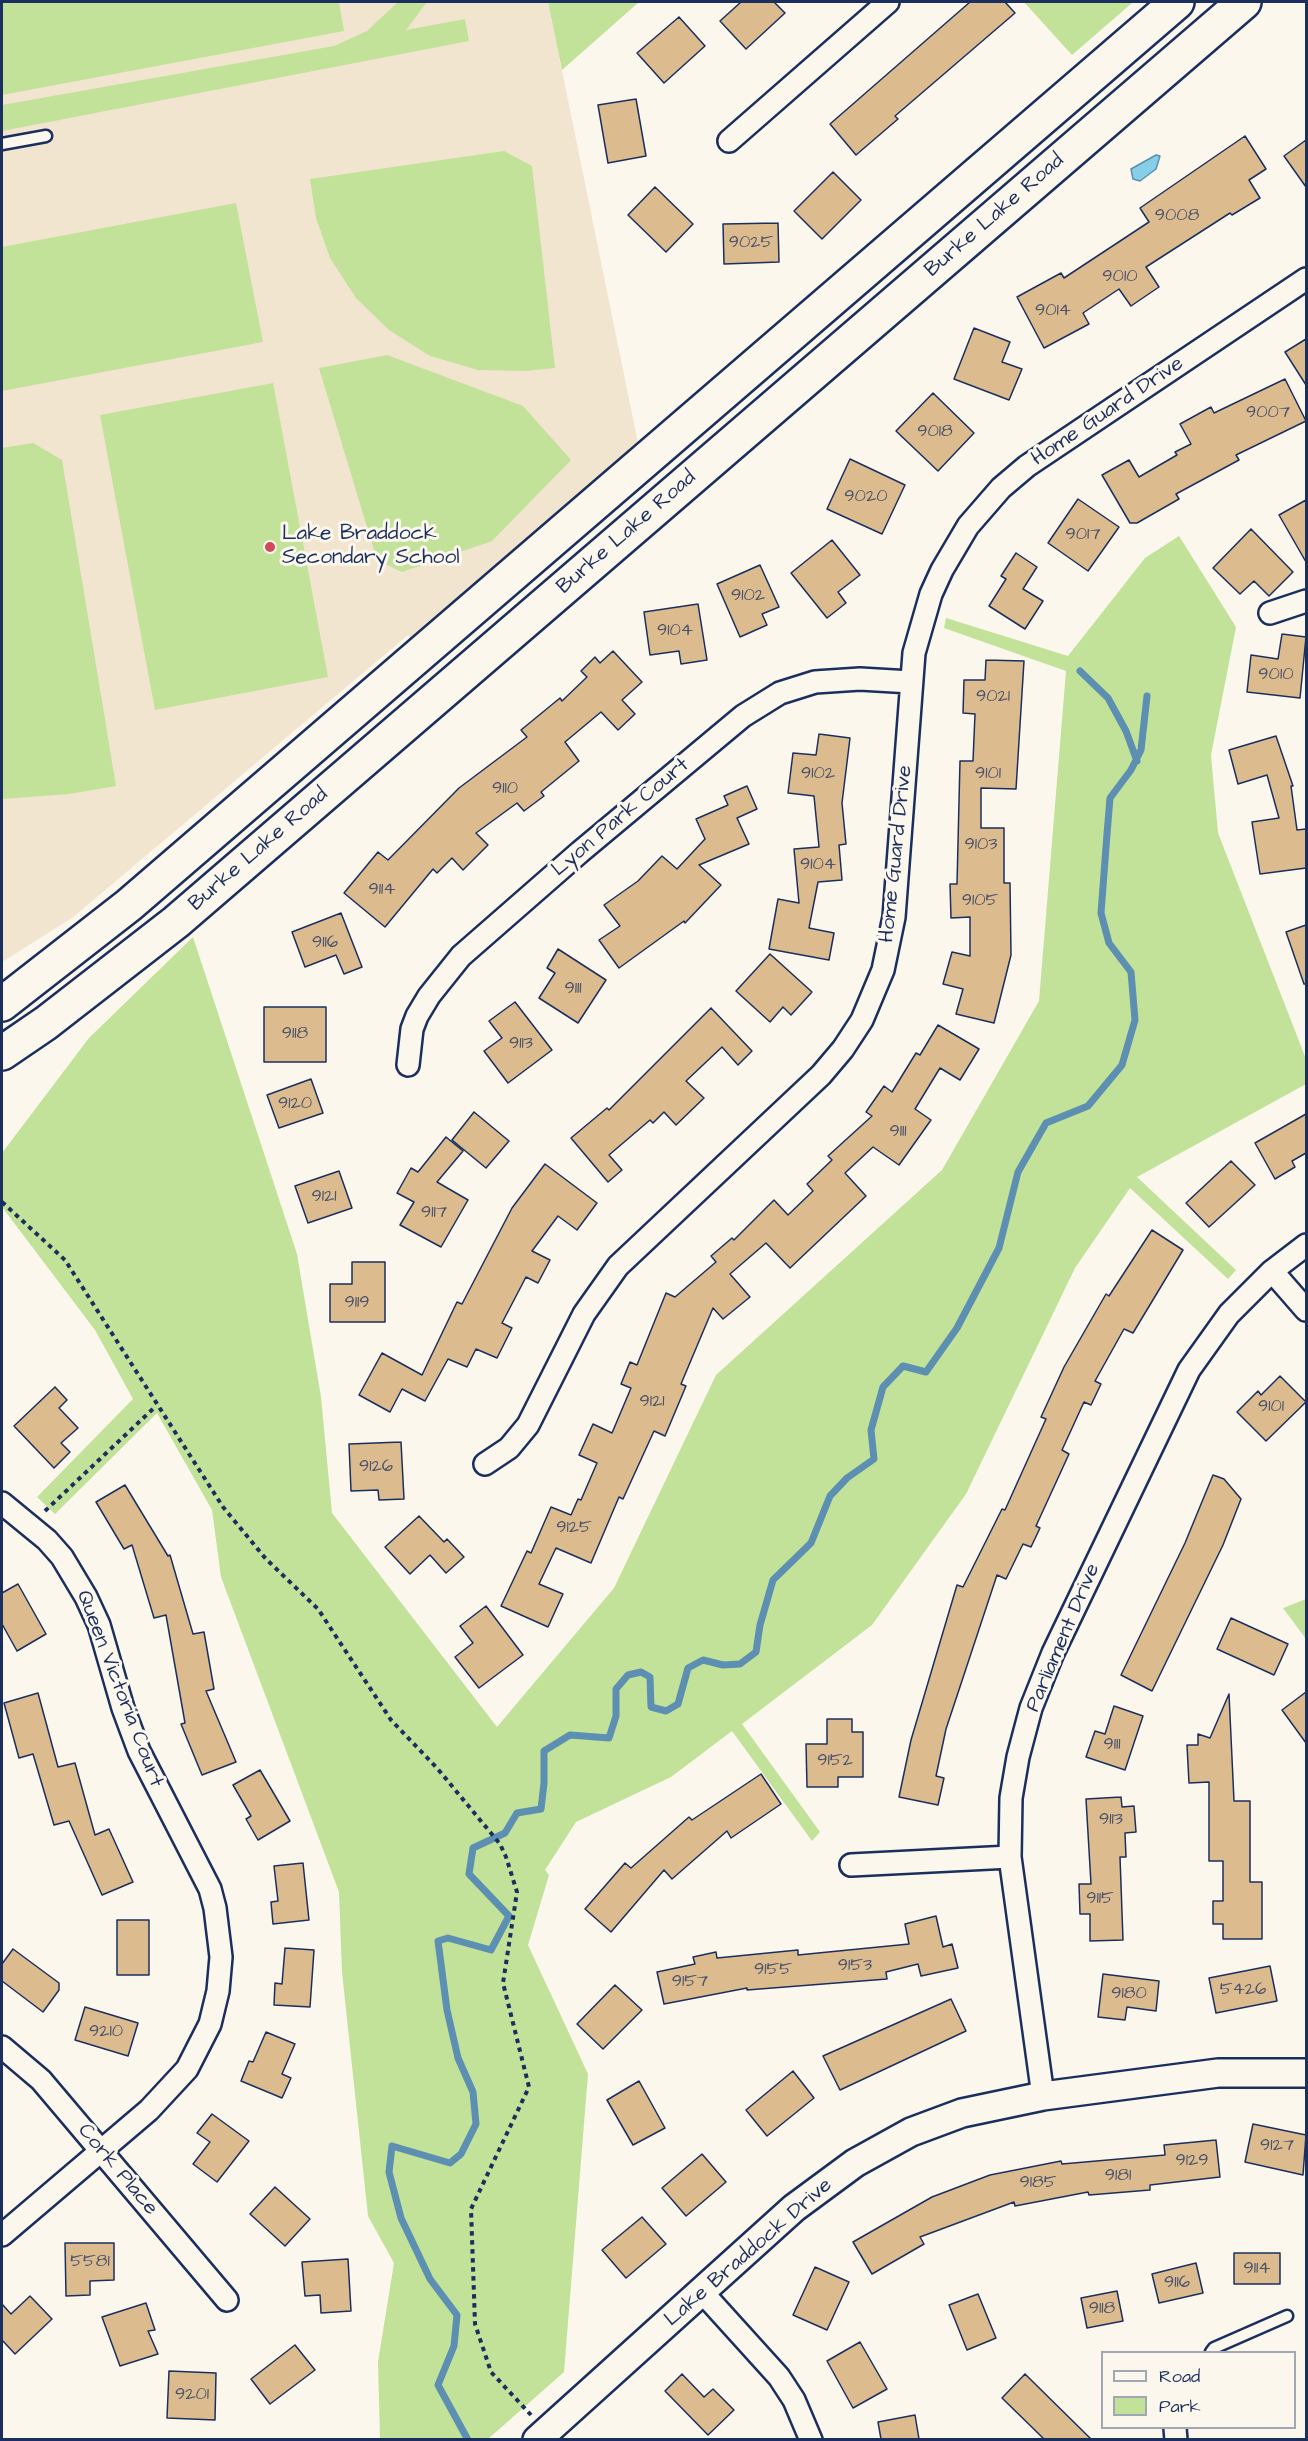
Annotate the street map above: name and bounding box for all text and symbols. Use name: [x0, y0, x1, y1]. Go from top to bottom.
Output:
street label: Burke Lake Road: [920, 149, 1070, 283]
house number: 9008: [1155, 205, 1199, 227]
house number: 9025: [729, 232, 773, 254]
house number: 9010: [1102, 266, 1138, 288]
house number: 9014: [1035, 300, 1071, 322]
street label: Home Guard Drive: [1027, 352, 1189, 472]
house number: 9007: [1246, 402, 1290, 424]
house number: 9018: [917, 421, 953, 443]
street label: Burke Lake Road: [552, 466, 702, 600]
house number: 9020: [844, 486, 888, 508]
place label: Lake Braddock Secondary School: [282, 522, 460, 572]
house number: 9017: [1066, 524, 1100, 546]
marker: Lake Braddock Secondary School: [263, 540, 277, 554]
house number: 9102: [731, 585, 765, 607]
house number: 9104: [657, 620, 693, 642]
house number: 9010: [1258, 664, 1294, 686]
house number: 9021: [976, 686, 1010, 708]
street label: Lyon Park Court: [547, 753, 695, 883]
house number: 9102: [801, 763, 835, 785]
house number: 9101: [975, 763, 1001, 785]
street label: Home Guard Drive: [875, 764, 919, 944]
house number: 9110: [492, 778, 518, 800]
street label: Burke Lake Road: [184, 783, 334, 917]
house number: 9103: [964, 834, 998, 856]
house number: 9104: [800, 854, 836, 876]
house number: 9114: [368, 879, 396, 901]
house number: 9105: [962, 890, 998, 912]
house number: 9116: [312, 932, 338, 954]
house number: 9111: [564, 978, 582, 1000]
house number: 9118: [282, 1023, 308, 1045]
house number: 9113: [509, 1033, 533, 1055]
house number: 9120: [278, 1093, 312, 1115]
house number: 9111: [889, 1121, 907, 1143]
house number: 9121: [311, 1186, 337, 1208]
house number: 9117: [421, 1202, 447, 1224]
house number: 9119: [344, 1292, 370, 1314]
house number: 9121: [639, 1391, 665, 1413]
house number: 9101: [1258, 1396, 1284, 1418]
house number: 9126: [359, 1456, 393, 1478]
house number: 9125: [556, 1517, 592, 1539]
street label: Parliament Drive: [1021, 1560, 1107, 1716]
street label: Queen Victoria Court: [70, 1587, 168, 1791]
house number: 9111: [1103, 1734, 1121, 1756]
house number: 9152: [817, 1750, 853, 1772]
house number: 9113: [1099, 1809, 1123, 1831]
house number: 9115: [1086, 1888, 1114, 1910]
house number: 9153: [838, 1955, 872, 1977]
house number: 9155: [754, 1959, 792, 1981]
house number: 9157: [672, 1971, 708, 1993]
house number: 5426: [1220, 1979, 1266, 2001]
house number: 9180: [1111, 1983, 1147, 2005]
house number: 9210: [89, 2021, 123, 2043]
street label: Cork Place: [71, 2119, 163, 2221]
house number: 9127: [1260, 2135, 1294, 2157]
house number: 9129: [1175, 2150, 1209, 2172]
house number: 9181: [1105, 2165, 1131, 2187]
house number: 9185: [1020, 2172, 1056, 2194]
street label: Lake Braddock Drive: [660, 2173, 838, 2333]
house number: 5581: [70, 2251, 110, 2273]
house number: 9114: [1243, 2258, 1271, 2280]
house number: 9116: [1164, 2272, 1190, 2294]
house number: 9118: [1089, 2298, 1115, 2320]
legend: [1101, 2351, 1296, 2429]
text: Road: [1159, 2364, 1200, 2389]
house number: 9201: [175, 2384, 209, 2406]
text: Park: [1159, 2394, 1201, 2419]

